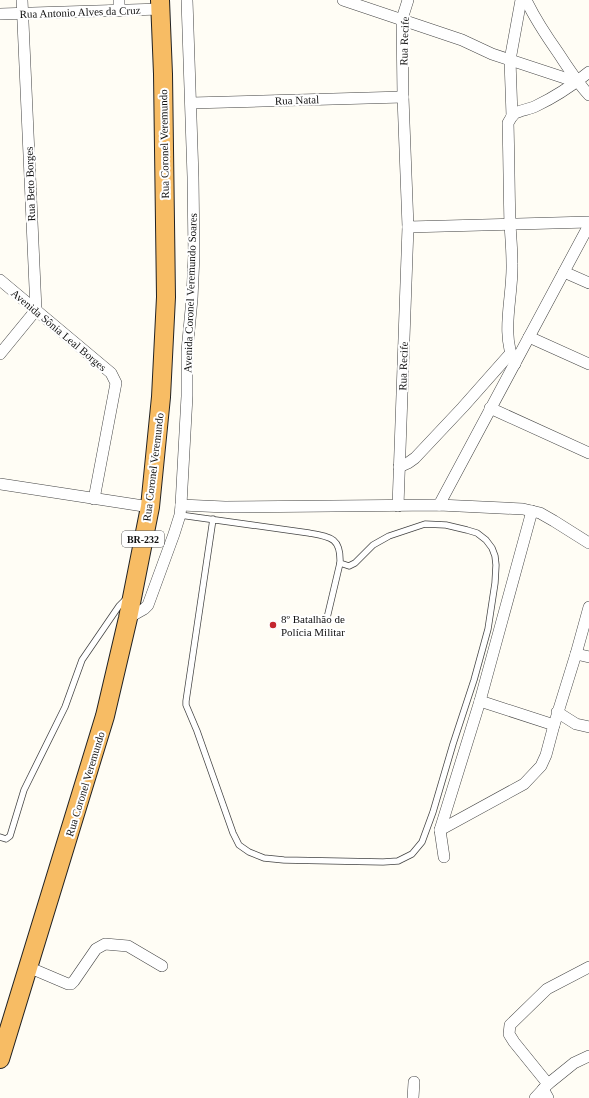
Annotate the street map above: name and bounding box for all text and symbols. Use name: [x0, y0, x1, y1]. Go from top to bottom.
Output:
street label: Rua Antonio Alves da Cruz: [19, 4, 141, 20]
street label: Rua Recife: [397, 16, 411, 66]
street label: Rua Coronel Veremundo: [157, 89, 171, 199]
street label: Rua Natal: [275, 93, 319, 107]
street label: Rua Beto Borges: [23, 146, 37, 222]
street label: Avenida Coronel Veremundo Soares: [181, 213, 199, 373]
street label: Avenida Sônia Leal Borges: [9, 287, 109, 373]
street label: Rua Recife: [396, 341, 410, 391]
street label: Rua Coronel Veremundo: [140, 412, 166, 522]
road number: BR-232: [122, 531, 164, 547]
place label: 8º Batalhão de Polícia Militar: [281, 613, 345, 638]
marker: 8º Batalhão de Polícia Militar: [268, 620, 278, 630]
street label: Rua Coronel Veremundo: [63, 730, 107, 838]

